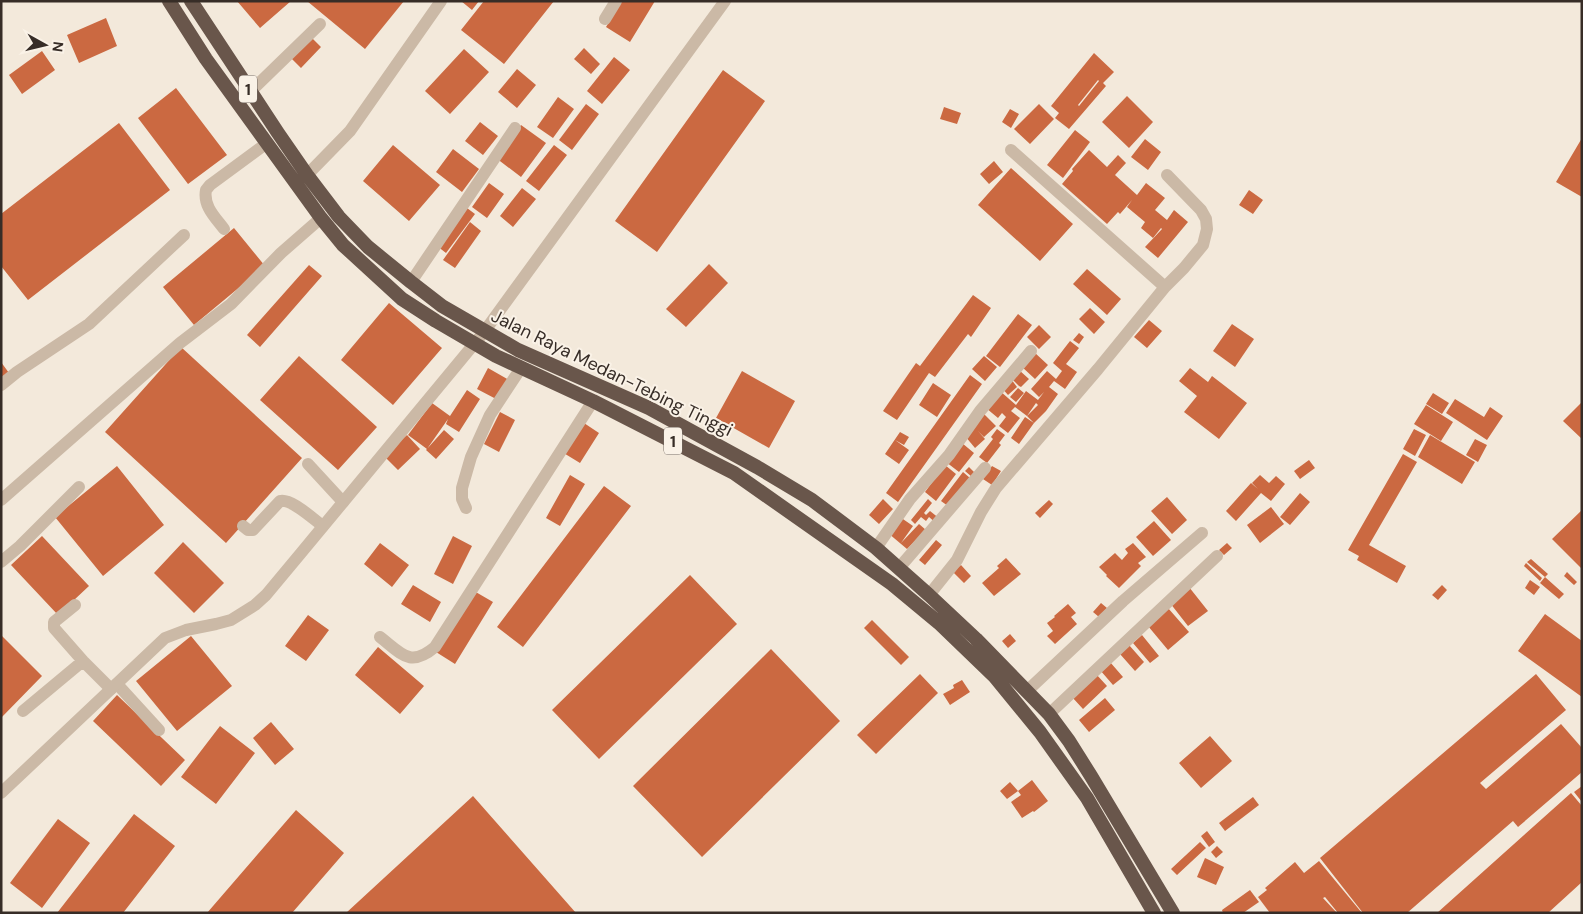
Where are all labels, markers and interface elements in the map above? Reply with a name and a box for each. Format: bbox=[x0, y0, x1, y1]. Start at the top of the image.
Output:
north arrow bbox=[20, 20, 70, 70]
text: N bbox=[48, 40, 67, 53]
road number: 1 bbox=[239, 76, 257, 102]
street label: Jalan Raya Medan-Tebing Tinggi bbox=[487, 304, 737, 442]
road number: 1 bbox=[664, 428, 682, 454]

